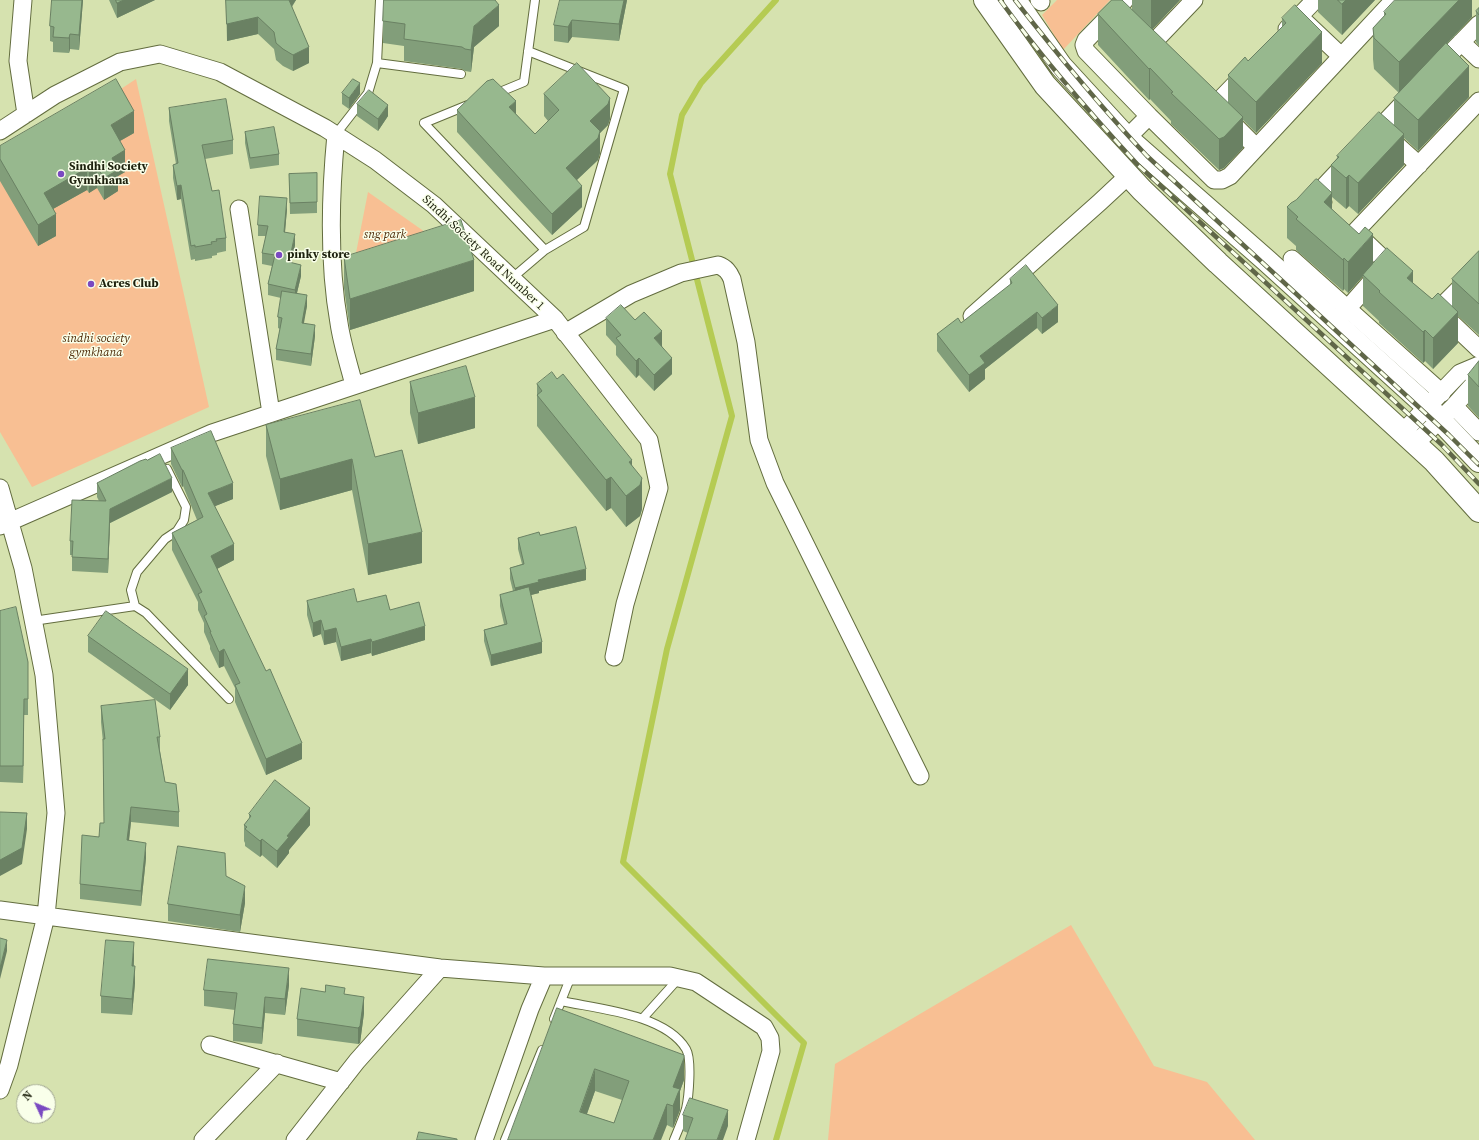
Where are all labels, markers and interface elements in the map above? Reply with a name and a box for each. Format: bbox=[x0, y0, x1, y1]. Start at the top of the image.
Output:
place label: Sindhi Society Gymkhana bbox=[69, 160, 148, 188]
marker: Sindhi Society Gymkhana bbox=[56, 169, 66, 179]
street label: Sindhi Society Road Number 1 bbox=[419, 193, 547, 313]
park label: sng park bbox=[364, 228, 406, 242]
place label: pinky store bbox=[287, 248, 350, 262]
marker: pinky store bbox=[274, 250, 284, 260]
place label: Acres Club bbox=[99, 277, 159, 291]
marker: Acres Club bbox=[86, 279, 96, 289]
park label: sindhi society gymkhana bbox=[62, 332, 130, 360]
north arrow bbox=[16, 1084, 56, 1124]
text: N bbox=[20, 1088, 36, 1104]

